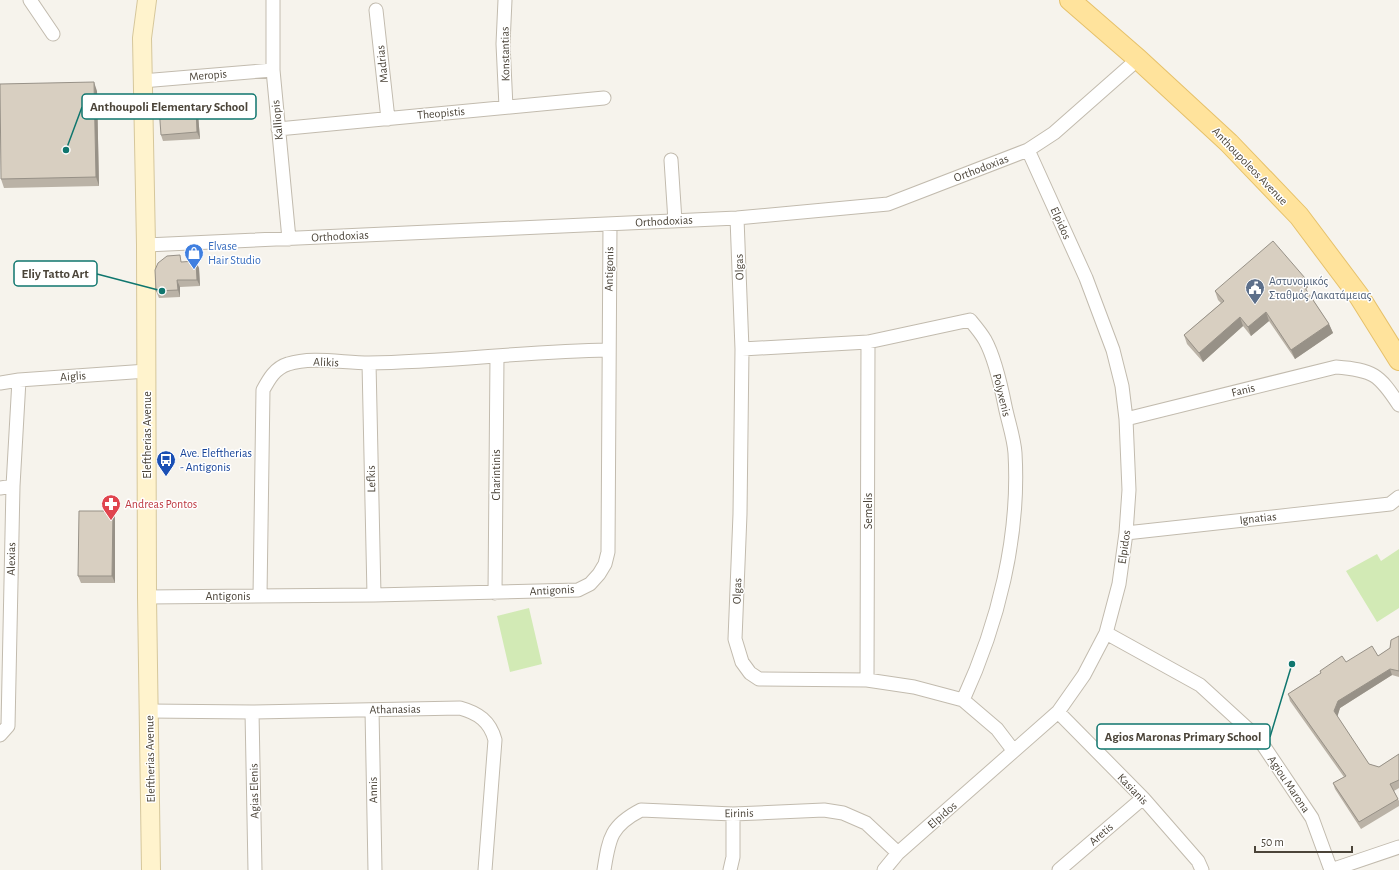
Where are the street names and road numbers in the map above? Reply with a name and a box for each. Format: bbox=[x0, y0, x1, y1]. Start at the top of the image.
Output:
street label: Konstantias bbox=[499, 26, 511, 82]
street label: Madrias bbox=[374, 45, 390, 83]
street label: Meropis bbox=[189, 67, 227, 83]
street label: Kalliopis bbox=[269, 99, 285, 141]
street label: Theopistis bbox=[417, 105, 465, 121]
street label: Anthoupoleos Avenue bbox=[1210, 125, 1290, 207]
street label: Orthodoxias bbox=[952, 152, 1010, 184]
street label: Elpidos bbox=[1049, 205, 1073, 241]
street label: Orthodoxias bbox=[635, 214, 693, 228]
street label: Orthodoxias bbox=[311, 229, 369, 243]
street label: Antigonis bbox=[603, 246, 615, 292]
street label: Olgas bbox=[733, 254, 745, 280]
street label: Alikis bbox=[313, 356, 339, 368]
street label: Aiglis bbox=[60, 369, 86, 383]
street label: Polyxenis bbox=[990, 372, 1013, 418]
street label: Fanis bbox=[1230, 381, 1256, 399]
street label: Eleftherias Avenue bbox=[141, 391, 153, 479]
street label: Charintinis bbox=[490, 449, 502, 501]
street label: Lefkis bbox=[365, 465, 377, 493]
street label: Semelis bbox=[862, 493, 874, 529]
street label: Ignatias bbox=[1239, 510, 1277, 526]
street label: Elpidos bbox=[1116, 529, 1132, 565]
street label: Alexias bbox=[5, 542, 17, 576]
street label: Olgas bbox=[731, 578, 743, 604]
street label: Antigonis bbox=[529, 583, 575, 597]
street label: Antigonis bbox=[206, 590, 250, 602]
street label: Athanasias bbox=[369, 703, 421, 715]
street label: Eleftherias Avenue bbox=[143, 715, 157, 803]
street label: Agiou Marona bbox=[1266, 753, 1313, 815]
street label: Agias Elenis bbox=[248, 763, 260, 819]
street label: Kasianis bbox=[1115, 771, 1151, 807]
street label: Annis bbox=[367, 777, 379, 803]
street label: Elpidos bbox=[925, 799, 959, 831]
street label: Eirinis bbox=[724, 807, 754, 819]
street label: Aretis bbox=[1087, 820, 1115, 848]

